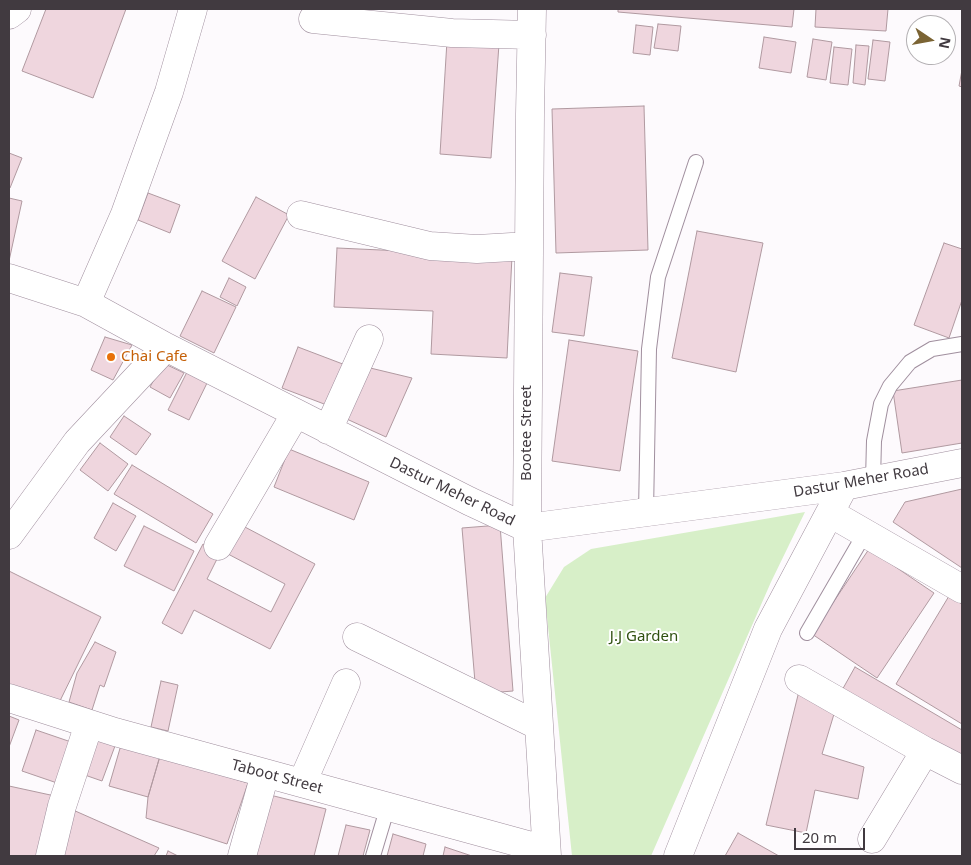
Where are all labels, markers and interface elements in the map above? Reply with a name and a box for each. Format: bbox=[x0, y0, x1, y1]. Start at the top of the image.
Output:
north arrow bbox=[906, 15, 956, 65]
text: N bbox=[935, 35, 956, 51]
place label: Chai Cafe bbox=[121, 348, 187, 366]
marker: Chai Cafe bbox=[105, 351, 117, 363]
street label: Bootee Street bbox=[518, 385, 536, 481]
street label: Dastur Meher Road bbox=[386, 454, 518, 530]
street label: Dastur Meher Road bbox=[792, 460, 930, 502]
park label: J.J Garden bbox=[610, 628, 678, 646]
street label: Taboot Street bbox=[229, 756, 325, 798]
scale bar bbox=[796, 818, 867, 850]
text: 20 m bbox=[802, 827, 837, 847]

